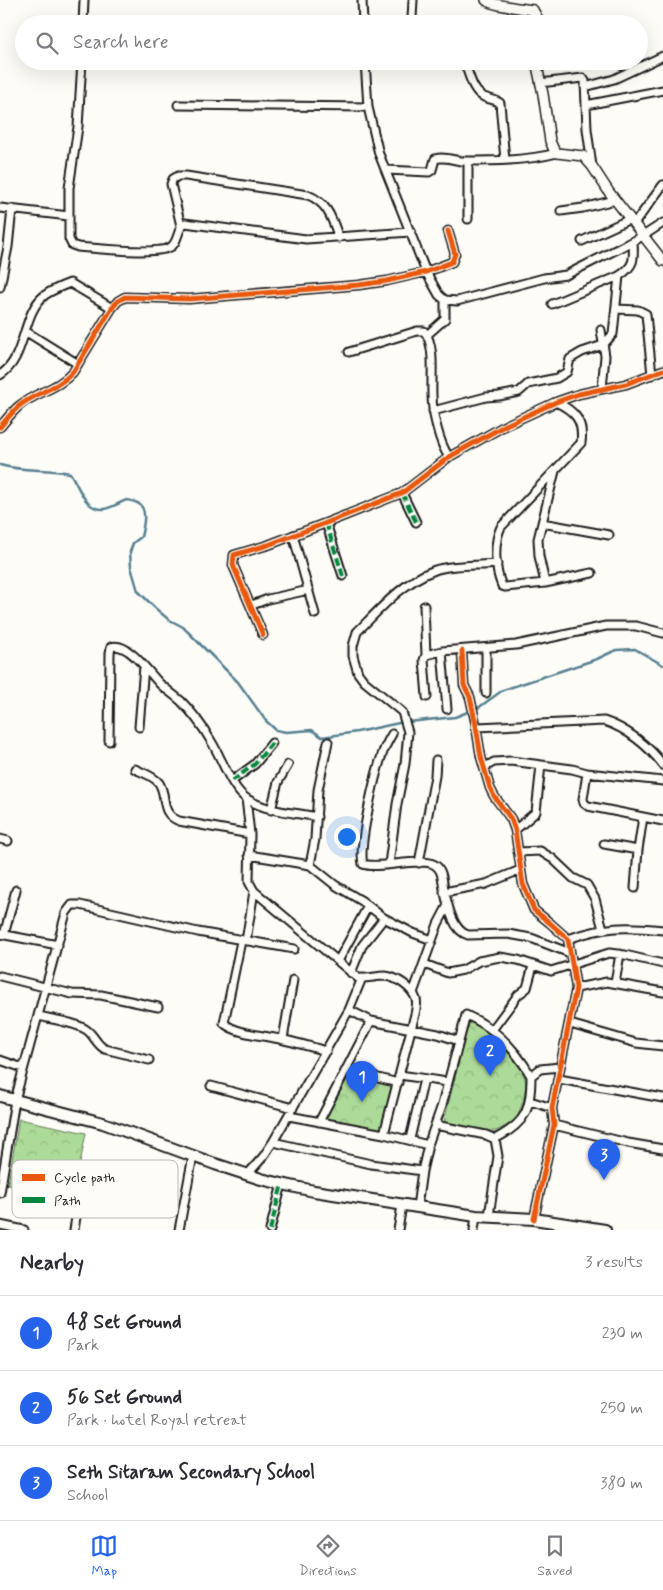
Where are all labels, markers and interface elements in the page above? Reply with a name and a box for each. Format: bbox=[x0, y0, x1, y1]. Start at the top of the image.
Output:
search box bbox=[15, 15, 648, 70]
icon: search bbox=[33, 29, 61, 57]
text: Search here bbox=[73, 30, 169, 55]
your location bbox=[334, 824, 360, 850]
pin: 2 bbox=[474, 1035, 506, 1076]
pin: 1 bbox=[346, 1061, 378, 1102]
pin: 3 bbox=[588, 1139, 620, 1180]
legend bbox=[12, 1160, 178, 1218]
text: Cycle path bbox=[54, 1169, 115, 1187]
text: Path bbox=[54, 1192, 81, 1210]
text: Nearby bbox=[20, 1249, 84, 1277]
text: 3 results bbox=[585, 1252, 643, 1273]
text: 48 Set Ground bbox=[67, 1310, 182, 1335]
text: 1 bbox=[32, 1323, 40, 1344]
text: 230 m bbox=[602, 1323, 643, 1344]
text: Park bbox=[67, 1335, 99, 1356]
text: 56 Set Ground bbox=[67, 1385, 182, 1410]
text: 2 bbox=[32, 1398, 40, 1419]
text: 250 m bbox=[600, 1398, 643, 1419]
text: Park · hotel Royal retreat bbox=[67, 1410, 247, 1431]
text: Seth Sitaram Secondary School bbox=[67, 1460, 315, 1485]
text: 3 bbox=[32, 1473, 40, 1494]
text: 380 m bbox=[600, 1473, 643, 1494]
text: School bbox=[67, 1485, 108, 1506]
tab: Map bbox=[90, 1532, 118, 1580]
tab: Directions bbox=[299, 1532, 357, 1580]
tab: Saved bbox=[537, 1532, 573, 1580]

